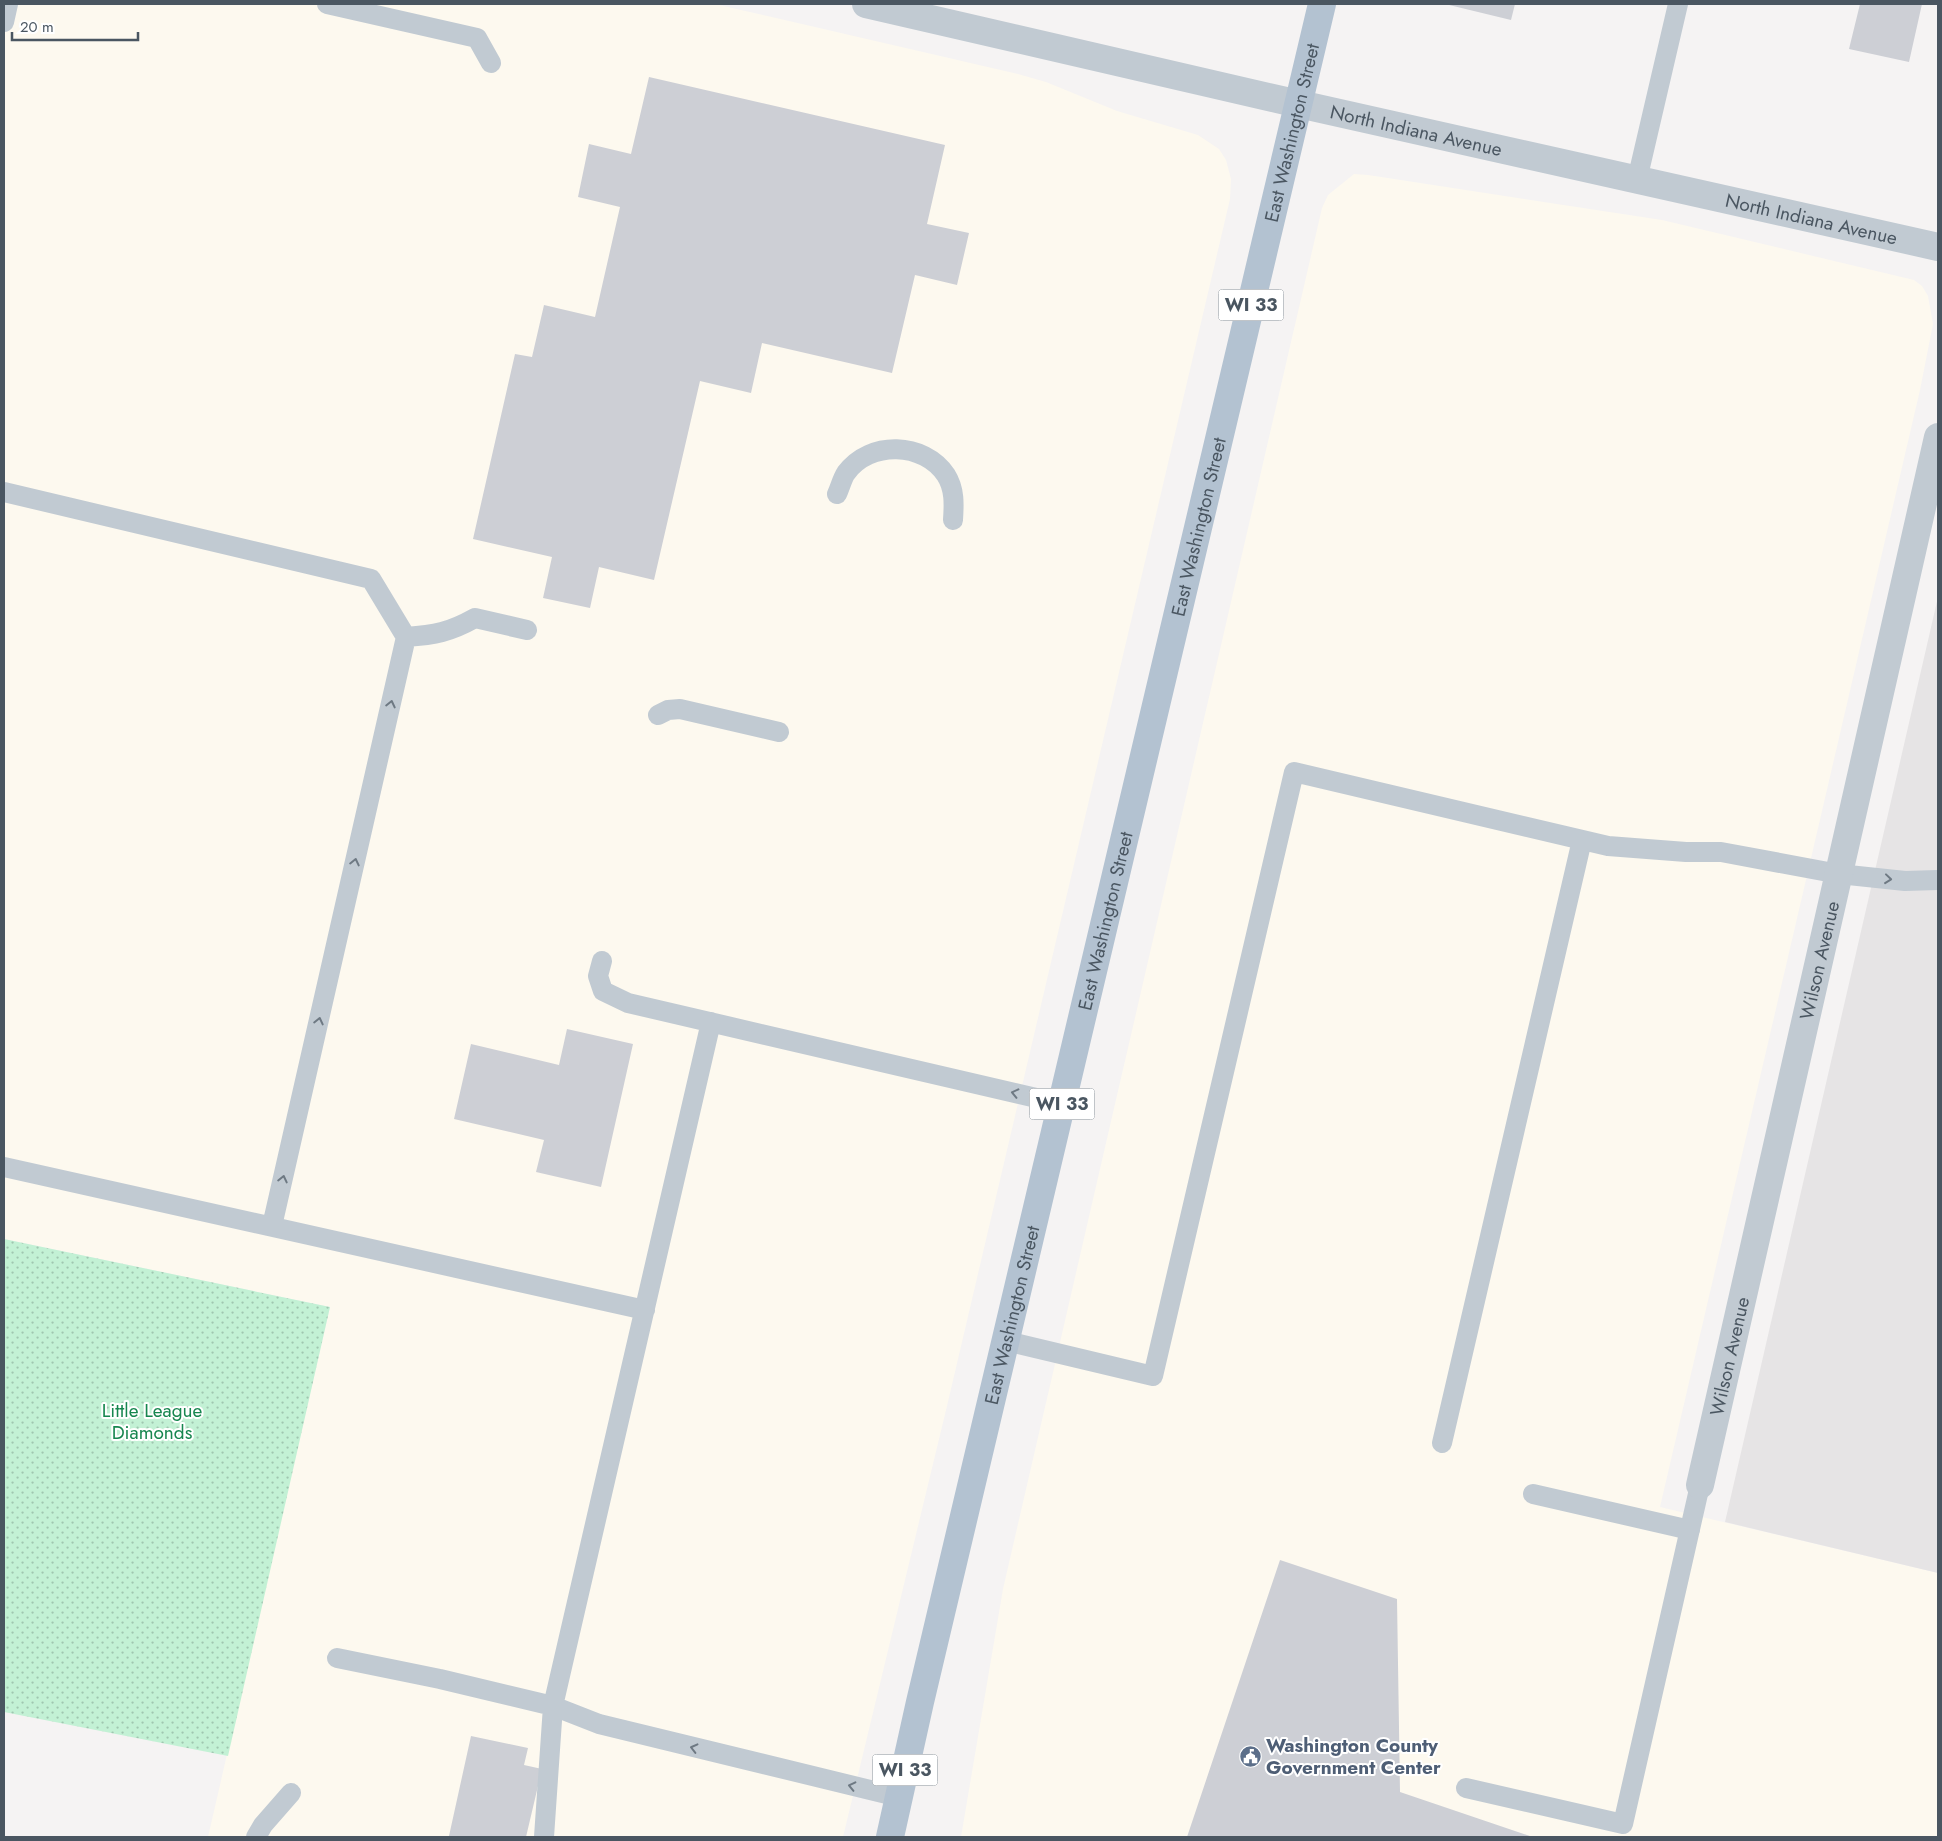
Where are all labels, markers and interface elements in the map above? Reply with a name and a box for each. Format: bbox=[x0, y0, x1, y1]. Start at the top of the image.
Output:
scale bar bbox=[12, 10, 139, 42]
text: 20 m bbox=[20, 16, 54, 38]
street label: East Washington Street bbox=[1258, 40, 1326, 225]
street label: North Indiana Avenue bbox=[1327, 98, 1505, 163]
street label: North Indiana Avenue bbox=[1723, 187, 1900, 252]
road number: WI 33 bbox=[1218, 290, 1284, 320]
street label: East Washington Street bbox=[1164, 434, 1233, 619]
one-way arrow bbox=[385, 699, 396, 708]
street label: East Washington Street bbox=[1071, 828, 1140, 1013]
one-way arrow bbox=[349, 858, 360, 867]
one-way arrow bbox=[1884, 873, 1892, 884]
street label: Wilson Avenue bbox=[1793, 898, 1846, 1023]
one-way arrow bbox=[313, 1016, 324, 1025]
one-way arrow bbox=[1010, 1088, 1019, 1099]
road number: WI 33 bbox=[1030, 1088, 1094, 1120]
one-way arrow bbox=[277, 1174, 288, 1183]
street label: East Washington Street bbox=[978, 1223, 1046, 1407]
street label: Wilson Avenue bbox=[1703, 1294, 1756, 1418]
park label: Little League Diamonds bbox=[102, 1397, 202, 1446]
place label: Washington County Government Center bbox=[1266, 1732, 1441, 1781]
one-way arrow bbox=[689, 1743, 698, 1754]
public building icon: Washington County Government Center bbox=[1238, 1744, 1262, 1768]
road number: WI 33 bbox=[872, 1754, 938, 1786]
one-way arrow bbox=[847, 1781, 856, 1792]

